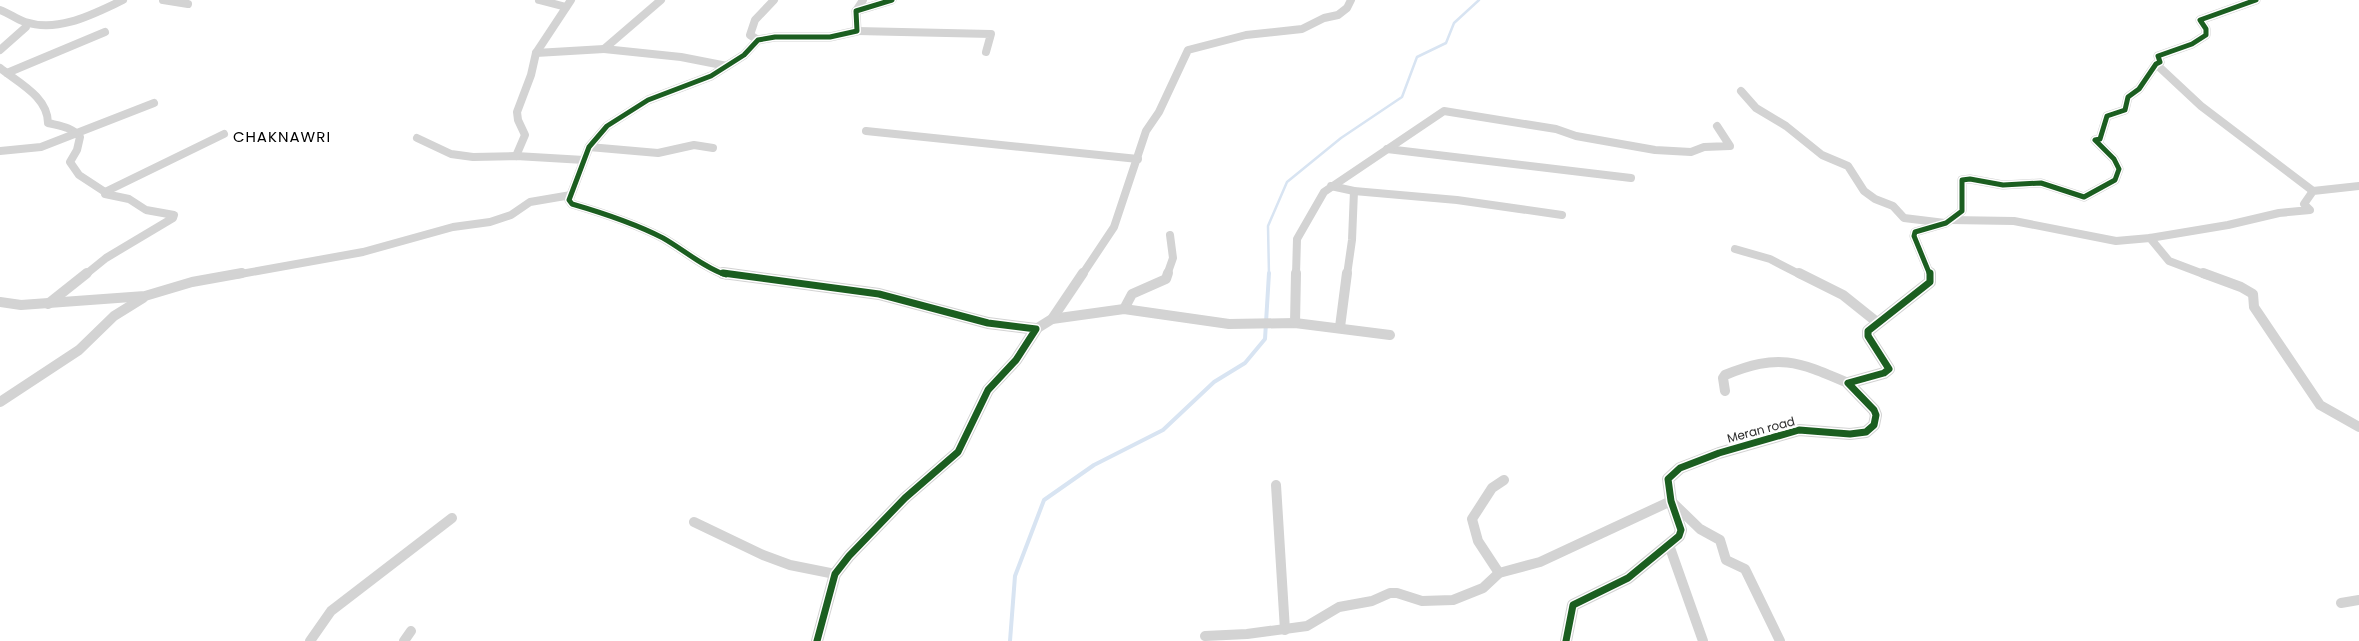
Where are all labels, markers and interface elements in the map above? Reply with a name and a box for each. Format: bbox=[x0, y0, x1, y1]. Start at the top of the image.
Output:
district label: CHAKNAWRI bbox=[233, 126, 331, 147]
street label: Meran road bbox=[1725, 412, 1797, 447]

